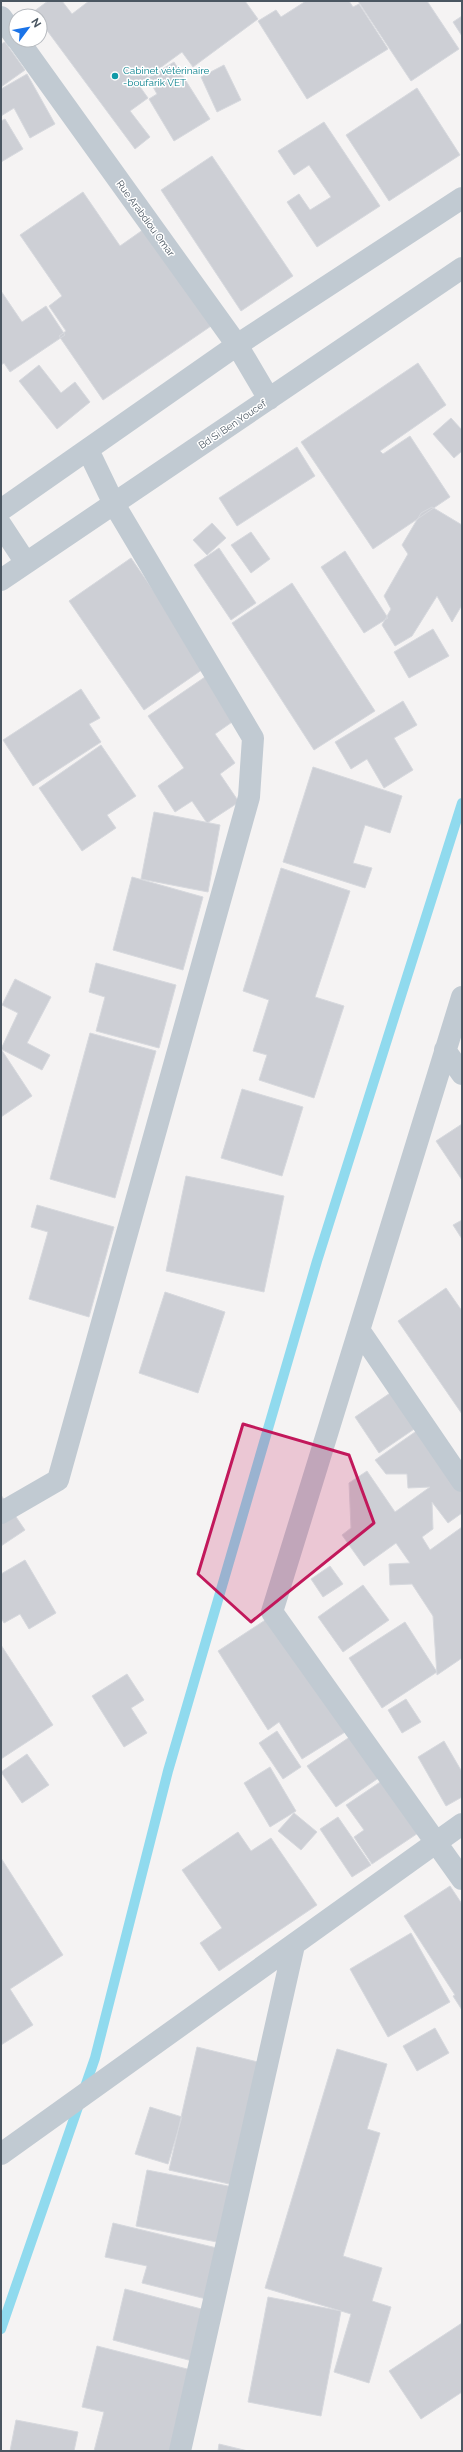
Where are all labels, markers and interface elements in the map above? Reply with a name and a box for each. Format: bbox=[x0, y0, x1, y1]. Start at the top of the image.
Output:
north arrow bbox=[8, 8, 48, 48]
text: N bbox=[28, 16, 44, 30]
place label: Cabinet vétérinaire -boufarik VET bbox=[123, 65, 210, 88]
marker: Cabinet vétérinaire -boufarik VET bbox=[110, 71, 120, 81]
street label: Rue Arabdiou Omar bbox=[114, 178, 177, 259]
street label: Bd Si Ben Youcef bbox=[197, 397, 269, 451]

